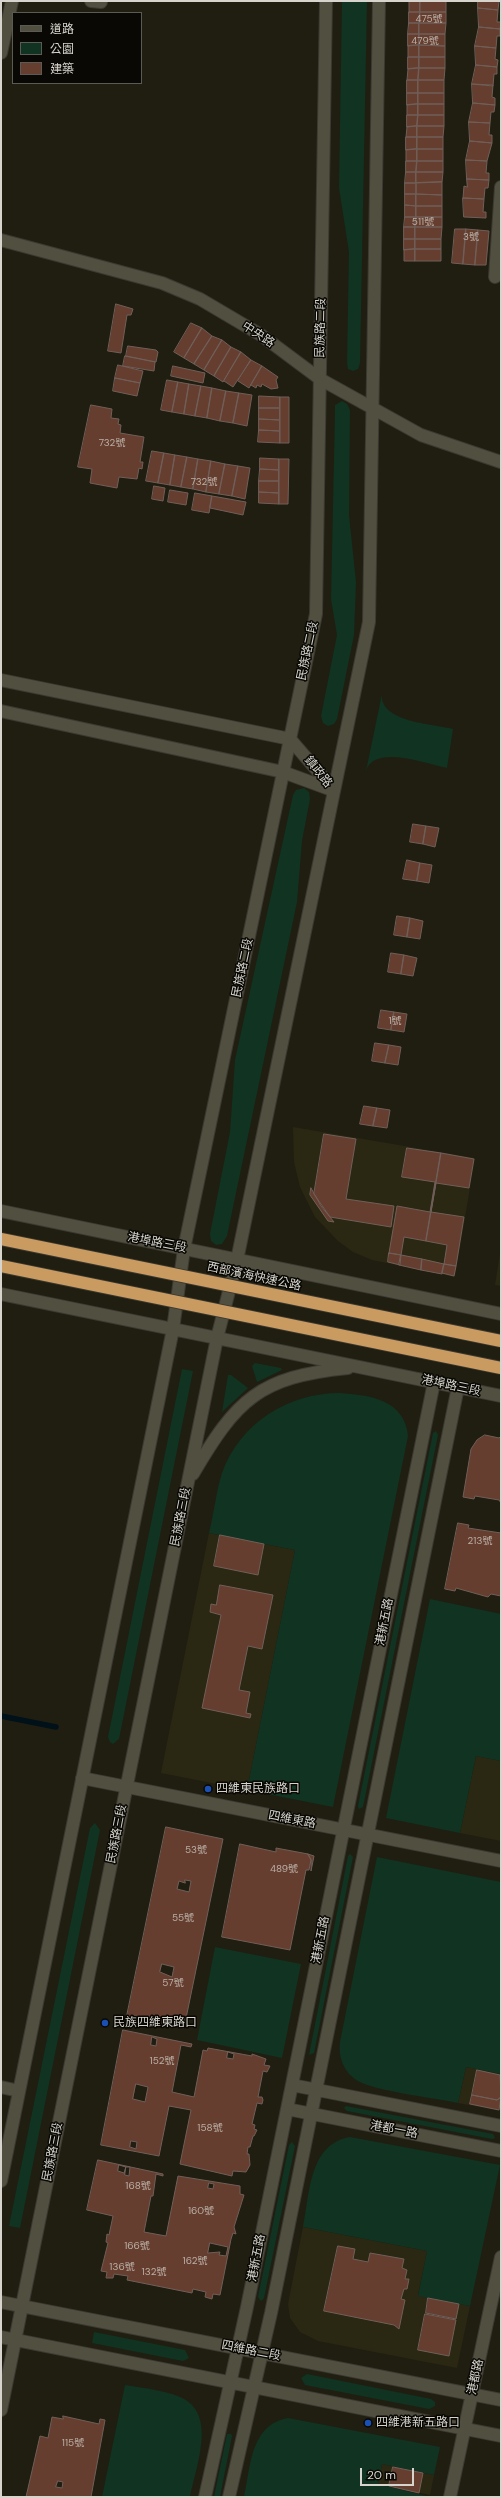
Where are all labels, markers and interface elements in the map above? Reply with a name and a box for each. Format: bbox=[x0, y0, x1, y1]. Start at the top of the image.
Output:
legend bbox=[12, 12, 142, 84]
house number: 475號 bbox=[415, 13, 443, 25]
text: 道路 bbox=[50, 21, 74, 37]
house number: 479號 bbox=[411, 35, 439, 47]
text: 公園 bbox=[50, 41, 74, 57]
text: 建築 bbox=[50, 61, 74, 77]
house number: 511號 bbox=[412, 216, 434, 228]
house number: 3號 bbox=[463, 231, 479, 243]
street label: 民族路二段 bbox=[313, 298, 329, 358]
street label: 中央路 bbox=[239, 319, 277, 351]
house number: 732號 bbox=[99, 437, 125, 449]
house number: 732號 bbox=[191, 476, 217, 488]
street label: 民族路二段 bbox=[295, 620, 321, 682]
street label: 鎮政路 bbox=[301, 753, 335, 791]
street label: 民族路二段 bbox=[230, 937, 256, 999]
house number: 1號 bbox=[388, 1015, 402, 1027]
street label: 港埠路三段 bbox=[126, 1230, 188, 1256]
street label: 西部濱海快速公路 bbox=[206, 1260, 302, 1294]
street label: 港埠路三段 bbox=[420, 1373, 482, 1399]
street label: 民族路三段 bbox=[168, 1486, 194, 1548]
house number: 213號 bbox=[468, 1535, 492, 1547]
street label: 港新五路 bbox=[373, 1597, 397, 1647]
place label: 四維東民族路口 bbox=[216, 1782, 300, 1796]
marker: 四維東民族路口 bbox=[203, 1784, 213, 1794]
street label: 民族路三段 bbox=[104, 1803, 130, 1865]
street label: 四維東路 bbox=[267, 1808, 317, 1832]
house number: 53號 bbox=[185, 1844, 207, 1856]
house number: 489號 bbox=[270, 1863, 298, 1875]
house number: 55號 bbox=[172, 1912, 194, 1924]
street label: 港新五路 bbox=[309, 1915, 333, 1965]
house number: 57號 bbox=[162, 1977, 184, 1989]
place label: 民族四維東路口 bbox=[113, 2016, 197, 2030]
marker: 民族四維東路口 bbox=[100, 2018, 110, 2028]
house number: 152號 bbox=[150, 2055, 174, 2067]
street label: 港都一路 bbox=[369, 2118, 419, 2142]
street label: 民族路三段 bbox=[40, 2121, 66, 2183]
house number: 158號 bbox=[197, 2122, 223, 2134]
house number: 168號 bbox=[125, 2180, 151, 2192]
house number: 160號 bbox=[188, 2205, 214, 2217]
street label: 港新五路 bbox=[245, 2233, 269, 2283]
house number: 166號 bbox=[124, 2240, 150, 2252]
house number: 162號 bbox=[183, 2255, 207, 2267]
house number: 136號 bbox=[109, 2261, 135, 2273]
house number: 132號 bbox=[142, 2266, 166, 2278]
street label: 四維路二段 bbox=[220, 2338, 282, 2364]
street label: 港都路 bbox=[465, 2358, 487, 2396]
place label: 四維港新五路口 bbox=[376, 2416, 460, 2430]
marker: 四維港新五路口 bbox=[363, 2418, 373, 2428]
house number: 115號 bbox=[62, 2437, 84, 2449]
scale bar bbox=[362, 2460, 416, 2486]
text: 20 m bbox=[367, 2467, 396, 2483]

